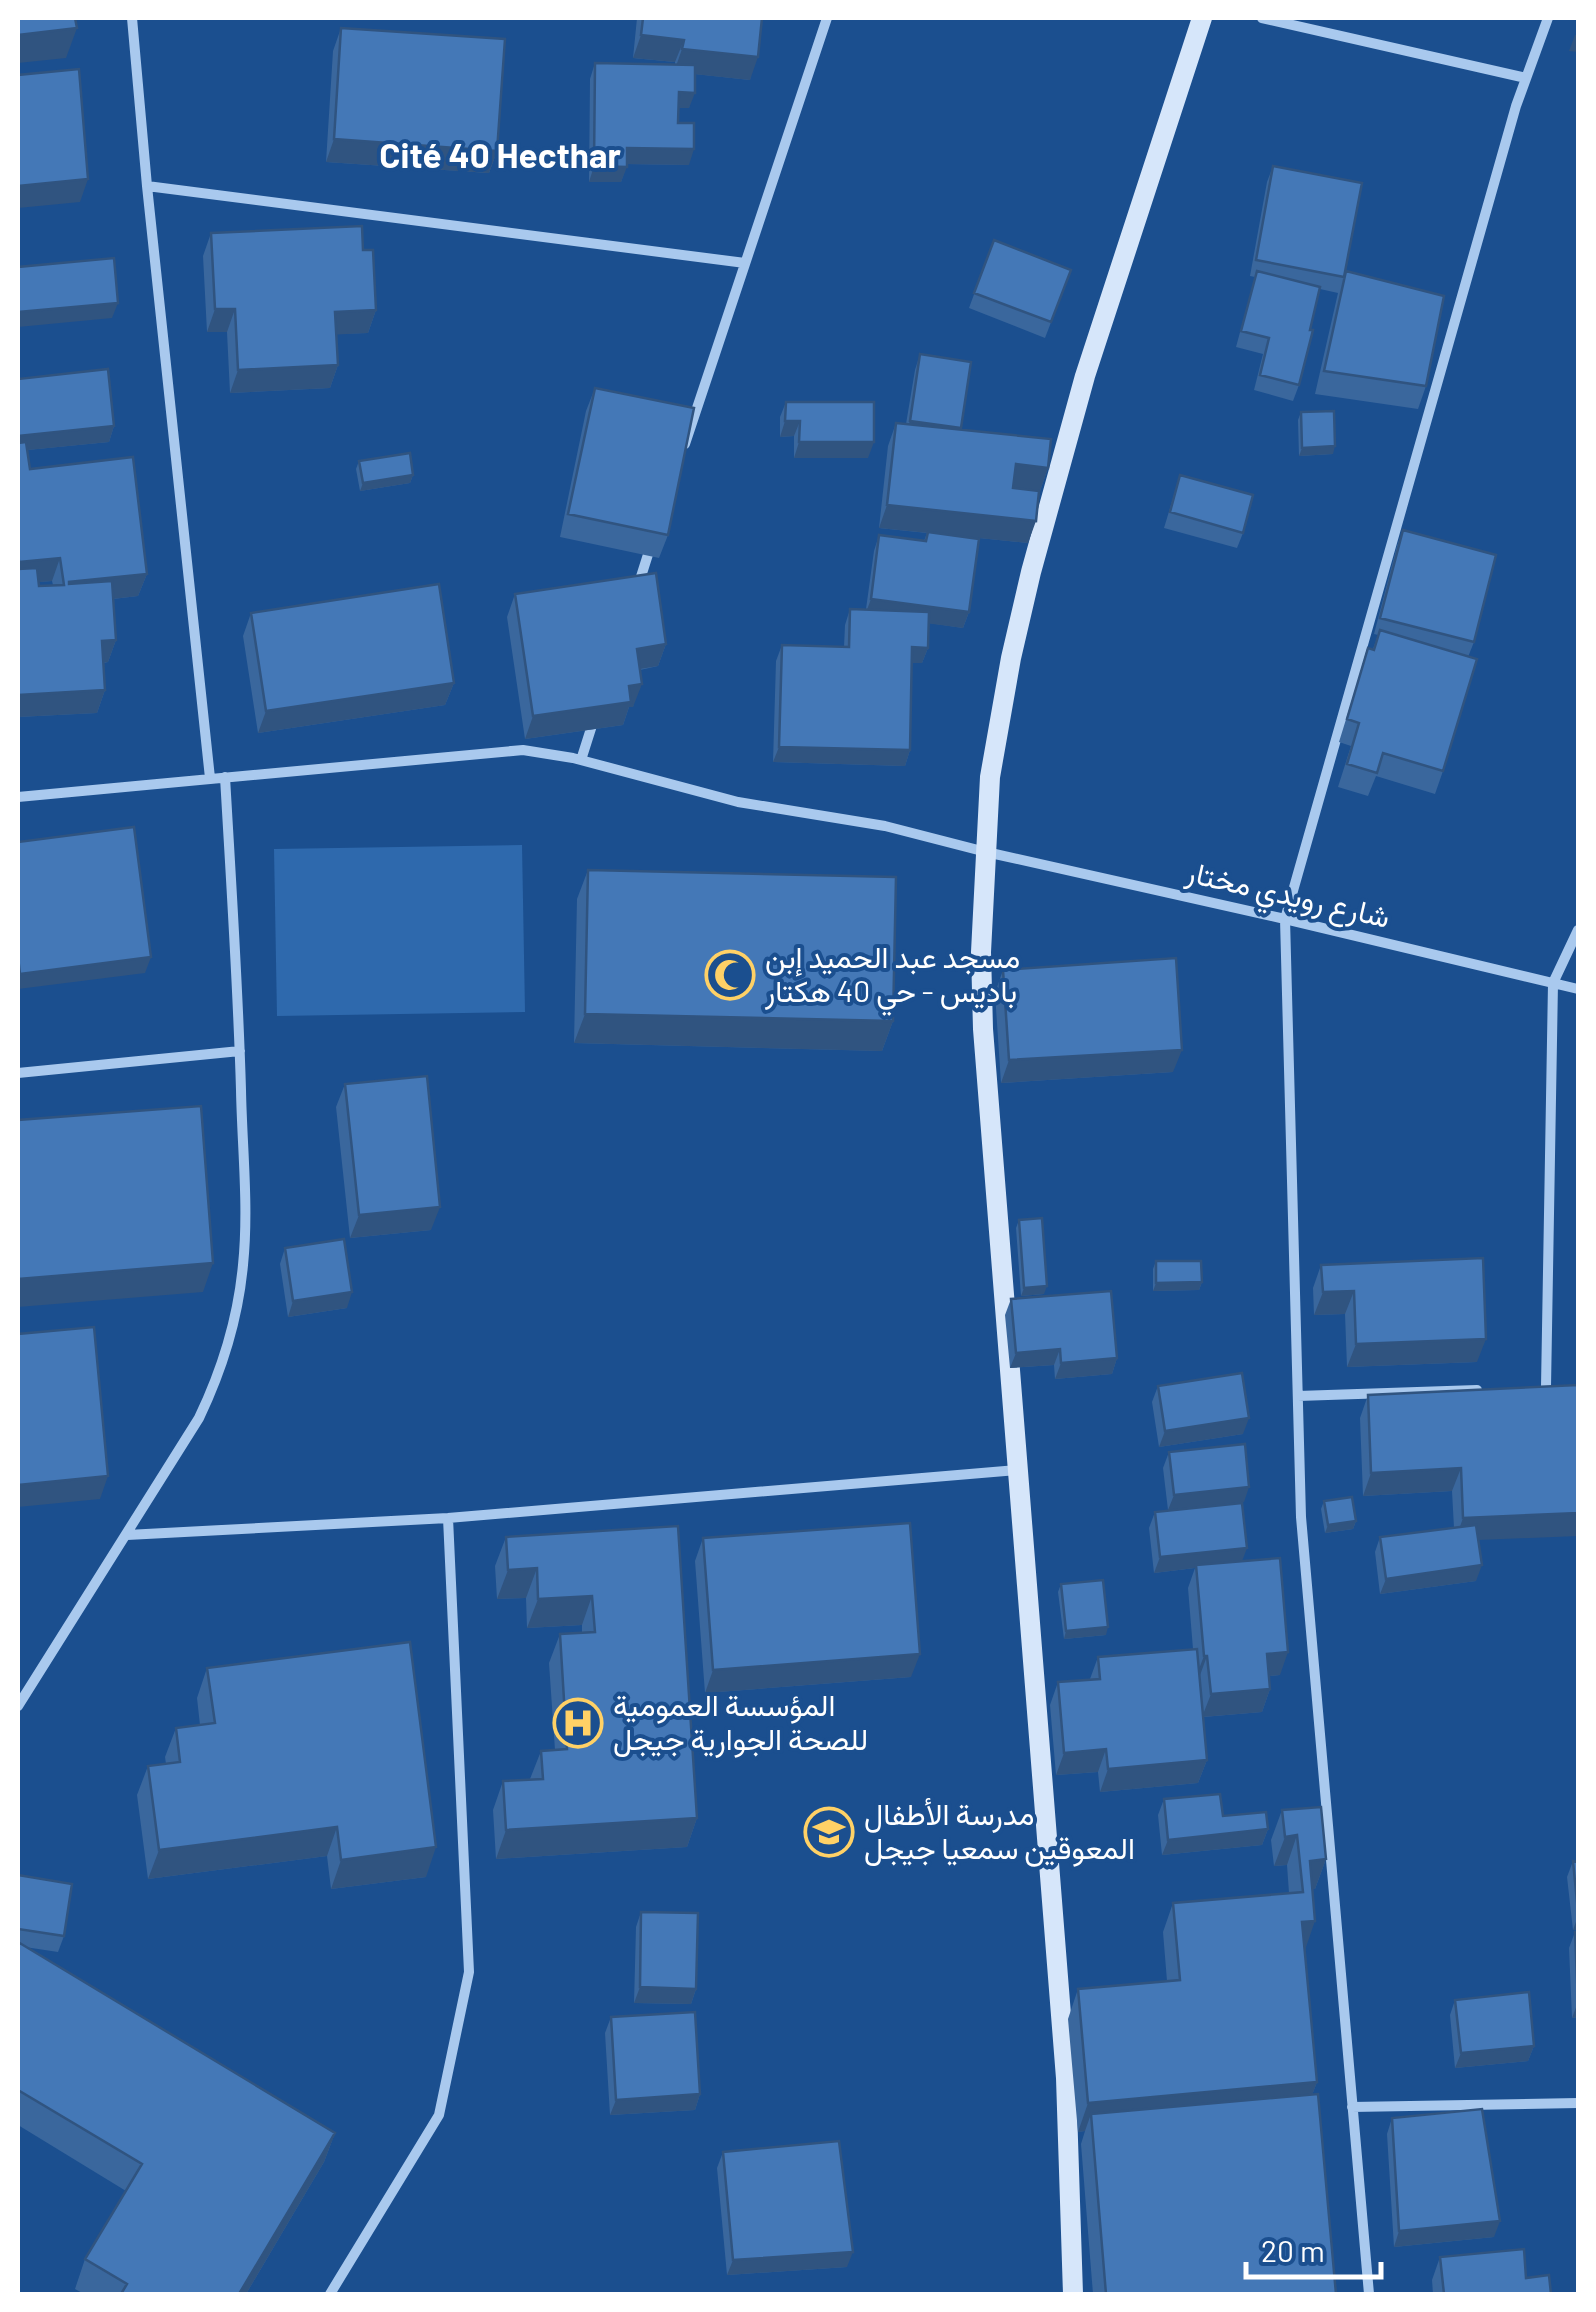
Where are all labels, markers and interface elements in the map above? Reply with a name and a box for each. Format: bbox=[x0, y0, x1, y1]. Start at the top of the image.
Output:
district label: Cité 40 Hecthar bbox=[379, 133, 621, 175]
street label: شارع رويدي مختار bbox=[1180, 852, 1394, 942]
place label: مسجد عبد الحميد إبن باديس - حي 40 هكتار bbox=[764, 938, 1020, 1016]
mosque icon: مسجد عبد الحميد إبن باديس - حي 40 هكتار bbox=[704, 949, 756, 1001]
place label: المؤسسة العمومية للصحة الجوارية جيجل bbox=[613, 1686, 868, 1758]
hospital icon: المؤسسة العمومية للصحة الجوارية جيجل bbox=[552, 1697, 604, 1749]
place label: مدرسة الأطفال المعوقين سمعيا جيجل bbox=[864, 1795, 1135, 1867]
school or university icon: مدرسة الأطفال المعوقين سمعيا جيجل bbox=[803, 1806, 855, 1858]
scale bar bbox=[1246, 2217, 1381, 2279]
text: 20 m bbox=[1261, 2232, 1325, 2268]

